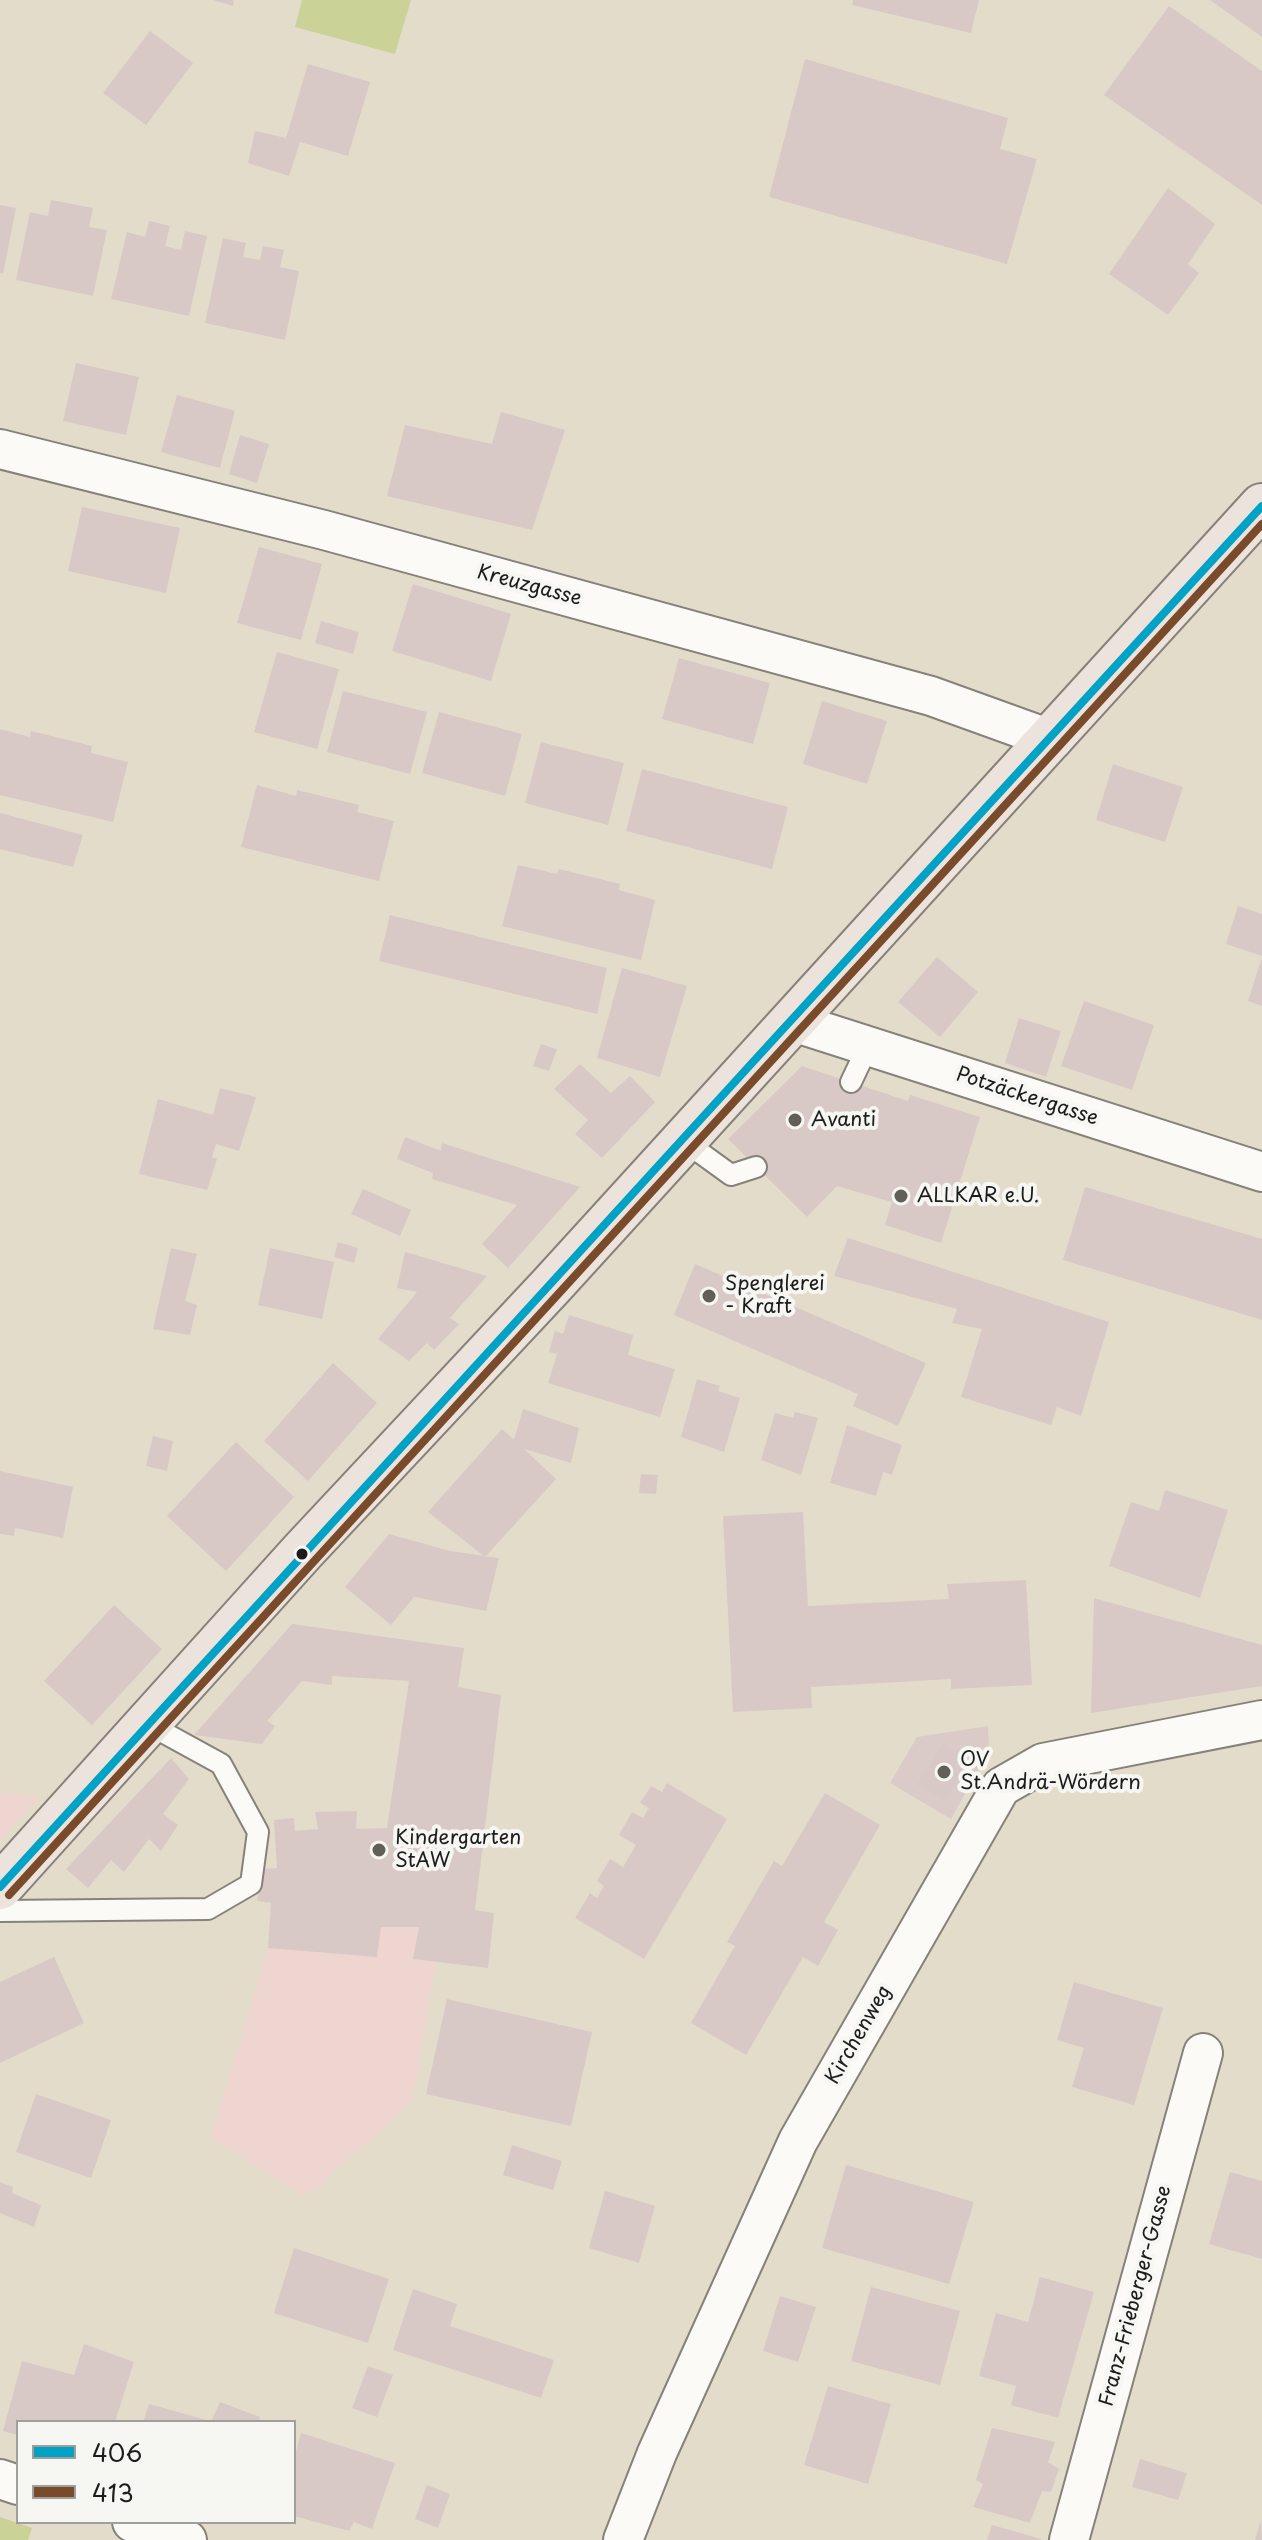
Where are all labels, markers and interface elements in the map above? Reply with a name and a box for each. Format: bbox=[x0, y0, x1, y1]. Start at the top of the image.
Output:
street label: Kreuzgasse bbox=[474, 561, 584, 611]
street label: Potzäckergasse bbox=[953, 1063, 1101, 1131]
place label: Avanti bbox=[811, 1108, 876, 1132]
marker: Avanti bbox=[786, 1111, 804, 1129]
place label: ALLKAR e.U. bbox=[917, 1184, 1039, 1208]
marker: ALLKAR e.U. bbox=[892, 1187, 910, 1205]
place label: Spenglerei - Kraft bbox=[725, 1272, 825, 1319]
marker: Spenglerei - Kraft bbox=[700, 1287, 718, 1305]
unlabelled marker bbox=[294, 1546, 310, 1562]
place label: OV St.Andrä-Wördern bbox=[960, 1748, 1141, 1795]
marker: OV St.Andrä-Wördern bbox=[935, 1763, 953, 1781]
place label: Kindergarten StAW bbox=[395, 1826, 521, 1873]
marker: Kindergarten StAW bbox=[370, 1841, 388, 1859]
street label: Kirchenweg bbox=[821, 1981, 897, 2089]
street label: Franz-Frieberger-Gasse bbox=[1095, 2183, 1177, 2409]
legend bbox=[16, 2420, 296, 2524]
text: 406 bbox=[92, 2434, 142, 2470]
text: 413 bbox=[92, 2474, 134, 2510]

